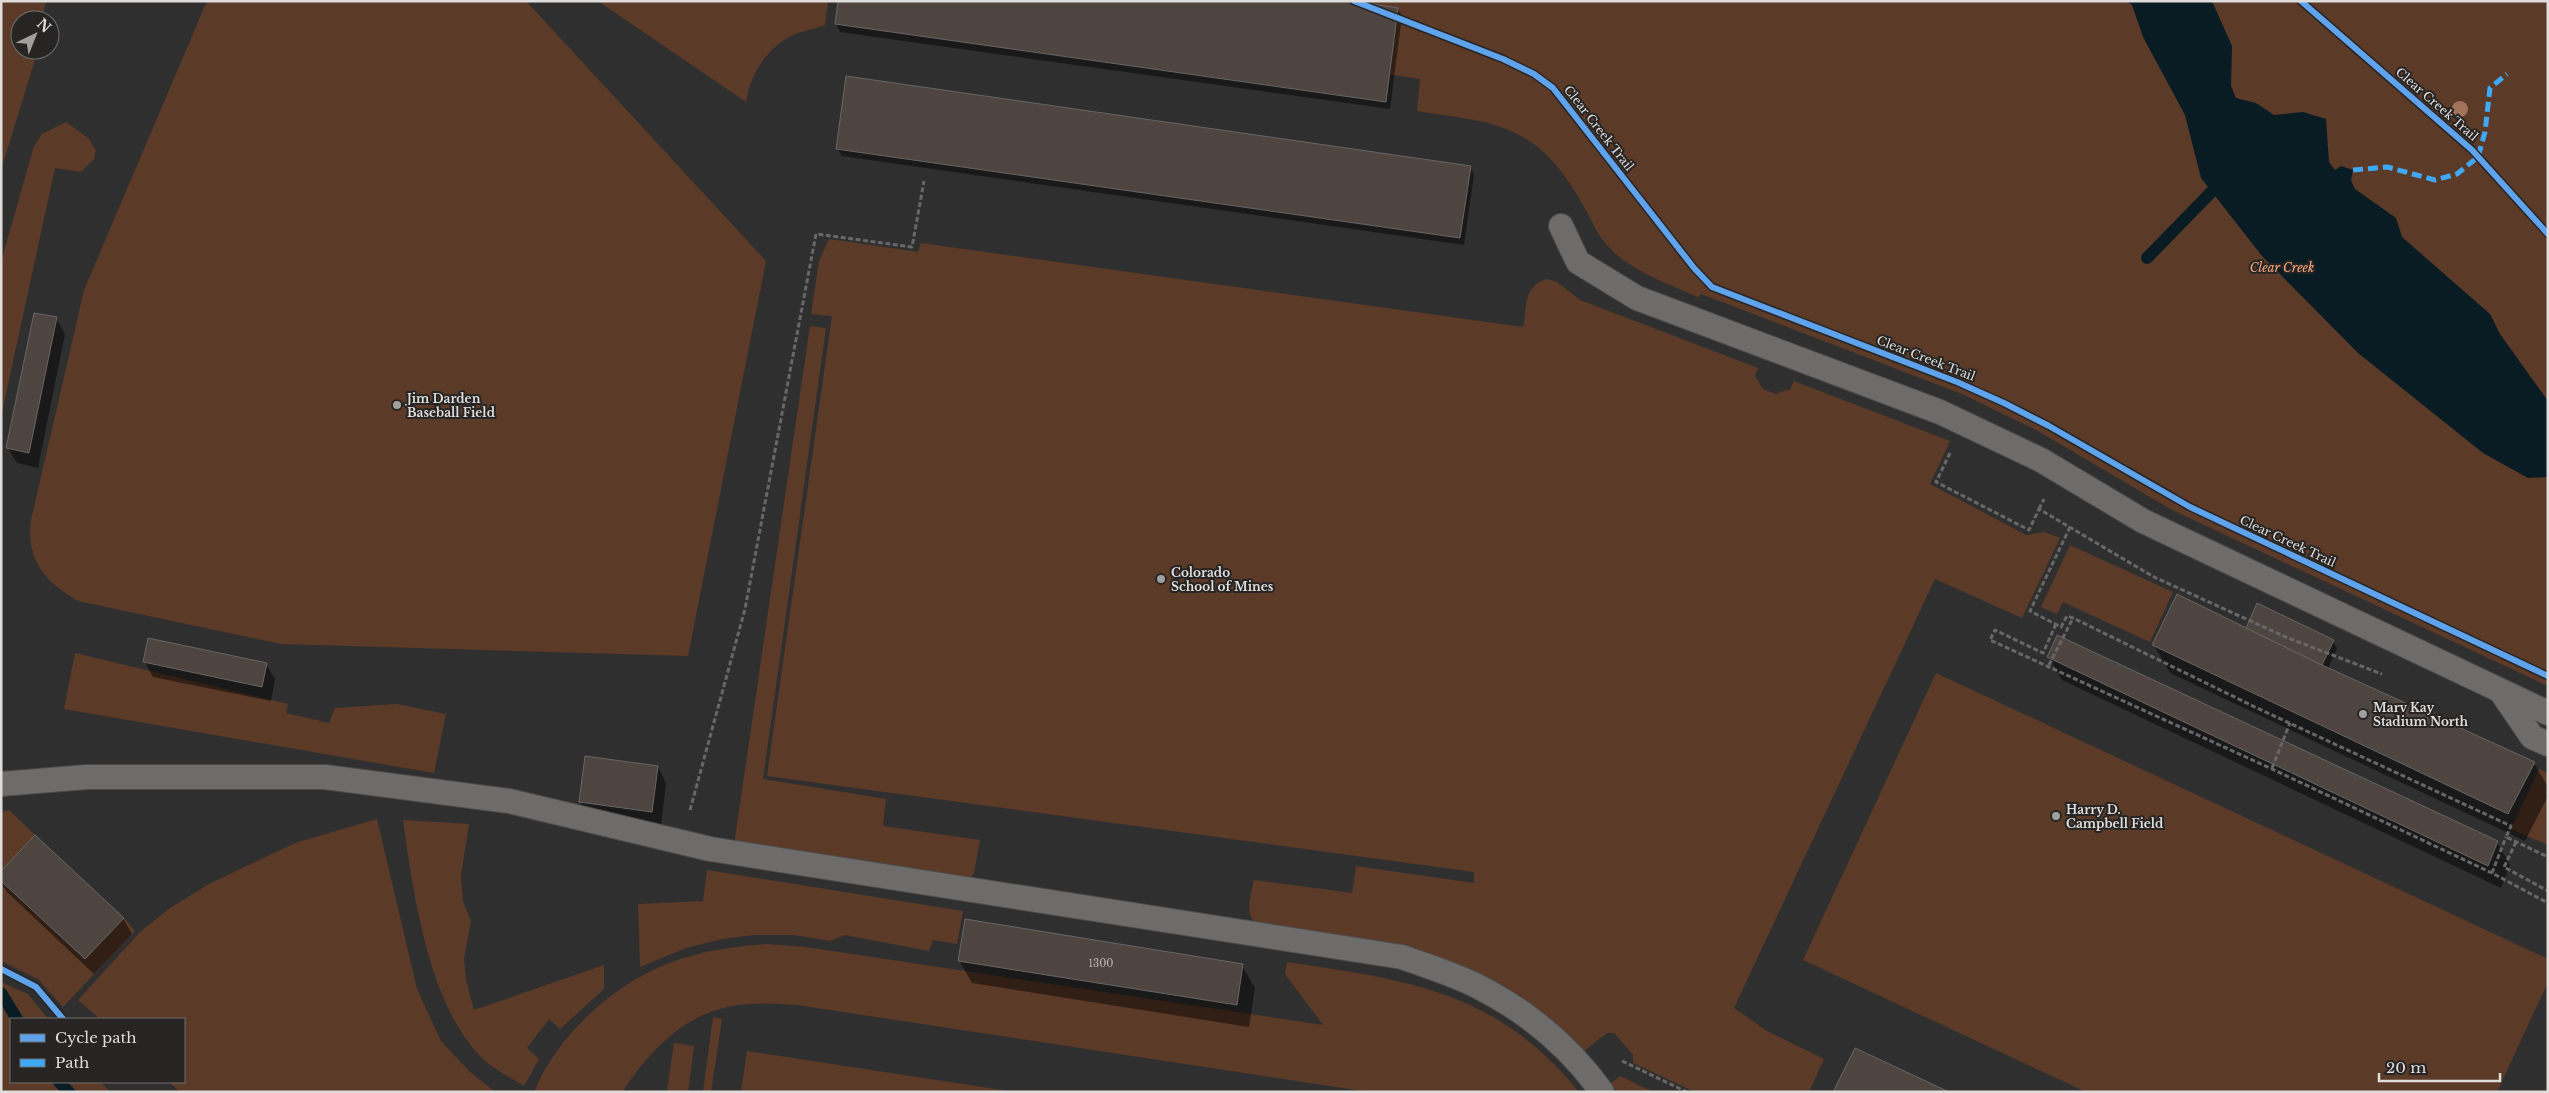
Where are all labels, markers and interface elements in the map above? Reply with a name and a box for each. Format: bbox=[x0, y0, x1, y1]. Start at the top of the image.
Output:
north arrow bbox=[10, 10, 60, 60]
text: N bbox=[33, 14, 55, 37]
street label: Clear Creek Trail bbox=[2393, 64, 2481, 144]
street label: Clear Creek Trail bbox=[1561, 82, 1637, 174]
park label: Clear Creek bbox=[2250, 260, 2314, 275]
street label: Clear Creek Trail bbox=[1875, 332, 1977, 384]
place label: Jim Darden Baseball Field bbox=[404, 391, 496, 420]
marker: Jim Darden Baseball Field bbox=[391, 399, 403, 411]
street label: Clear Creek Trail bbox=[2238, 512, 2339, 570]
place label: Colorado School of Mines bbox=[1171, 565, 1274, 594]
marker: Colorado School of Mines bbox=[1155, 573, 1167, 585]
place label: Marv Kay Stadium North bbox=[2373, 700, 2468, 729]
marker: Marv Kay Stadium North bbox=[2357, 708, 2369, 720]
place label: Harry D. Campbell Field bbox=[2066, 802, 2164, 831]
marker: Harry D. Campbell Field bbox=[2050, 810, 2062, 822]
house number: 1300 bbox=[1089, 957, 1113, 970]
legend bbox=[10, 1018, 185, 1083]
text: Cycle path bbox=[55, 1028, 137, 1047]
scale bar bbox=[2379, 1050, 2500, 1082]
text: Path bbox=[55, 1053, 89, 1072]
text: 20 m bbox=[2386, 1058, 2426, 1077]

